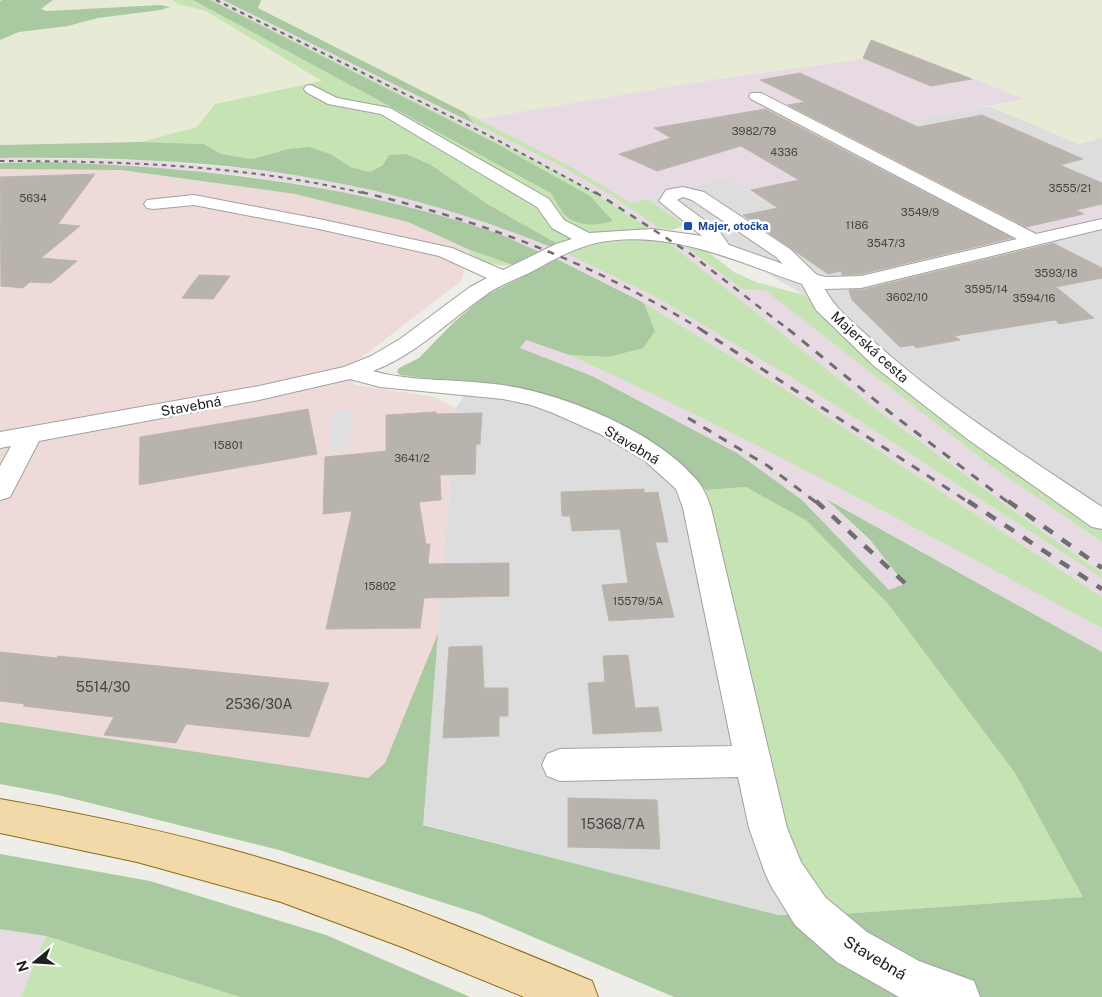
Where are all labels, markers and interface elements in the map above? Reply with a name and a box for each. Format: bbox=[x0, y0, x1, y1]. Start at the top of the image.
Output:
house number: 3982/79 bbox=[732, 125, 776, 137]
house number: 4336 bbox=[770, 146, 798, 158]
house number: 3555/21 bbox=[1049, 182, 1091, 194]
house number: 5634 bbox=[19, 192, 47, 204]
house number: 3549/9 bbox=[901, 206, 939, 218]
house number: 1186 bbox=[846, 219, 869, 231]
marker: Majer, otočka bbox=[682, 220, 694, 232]
place label: Majer, otočka bbox=[698, 220, 769, 232]
house number: 3547/3 bbox=[867, 237, 905, 249]
house number: 3593/18 bbox=[1034, 267, 1078, 279]
house number: 3595/14 bbox=[964, 283, 1008, 295]
house number: 3602/10 bbox=[886, 291, 928, 303]
house number: 3594/16 bbox=[1013, 292, 1056, 304]
street label: Majerská cesta bbox=[828, 308, 912, 386]
street label: Stavebná bbox=[160, 393, 222, 419]
street label: Stavebná bbox=[602, 422, 662, 468]
house number: 15801 bbox=[213, 439, 243, 451]
house number: 3641/2 bbox=[394, 452, 430, 464]
house number: 15802 bbox=[364, 580, 396, 592]
house number: 15579/5A bbox=[613, 595, 663, 607]
house number: 5514/30 bbox=[76, 679, 130, 695]
house number: 2536/30A bbox=[226, 696, 293, 712]
house number: 15368/7A bbox=[581, 816, 645, 832]
street label: Stavebná bbox=[840, 932, 910, 984]
north arrow bbox=[10, 937, 60, 987]
text: N bbox=[13, 958, 32, 974]

